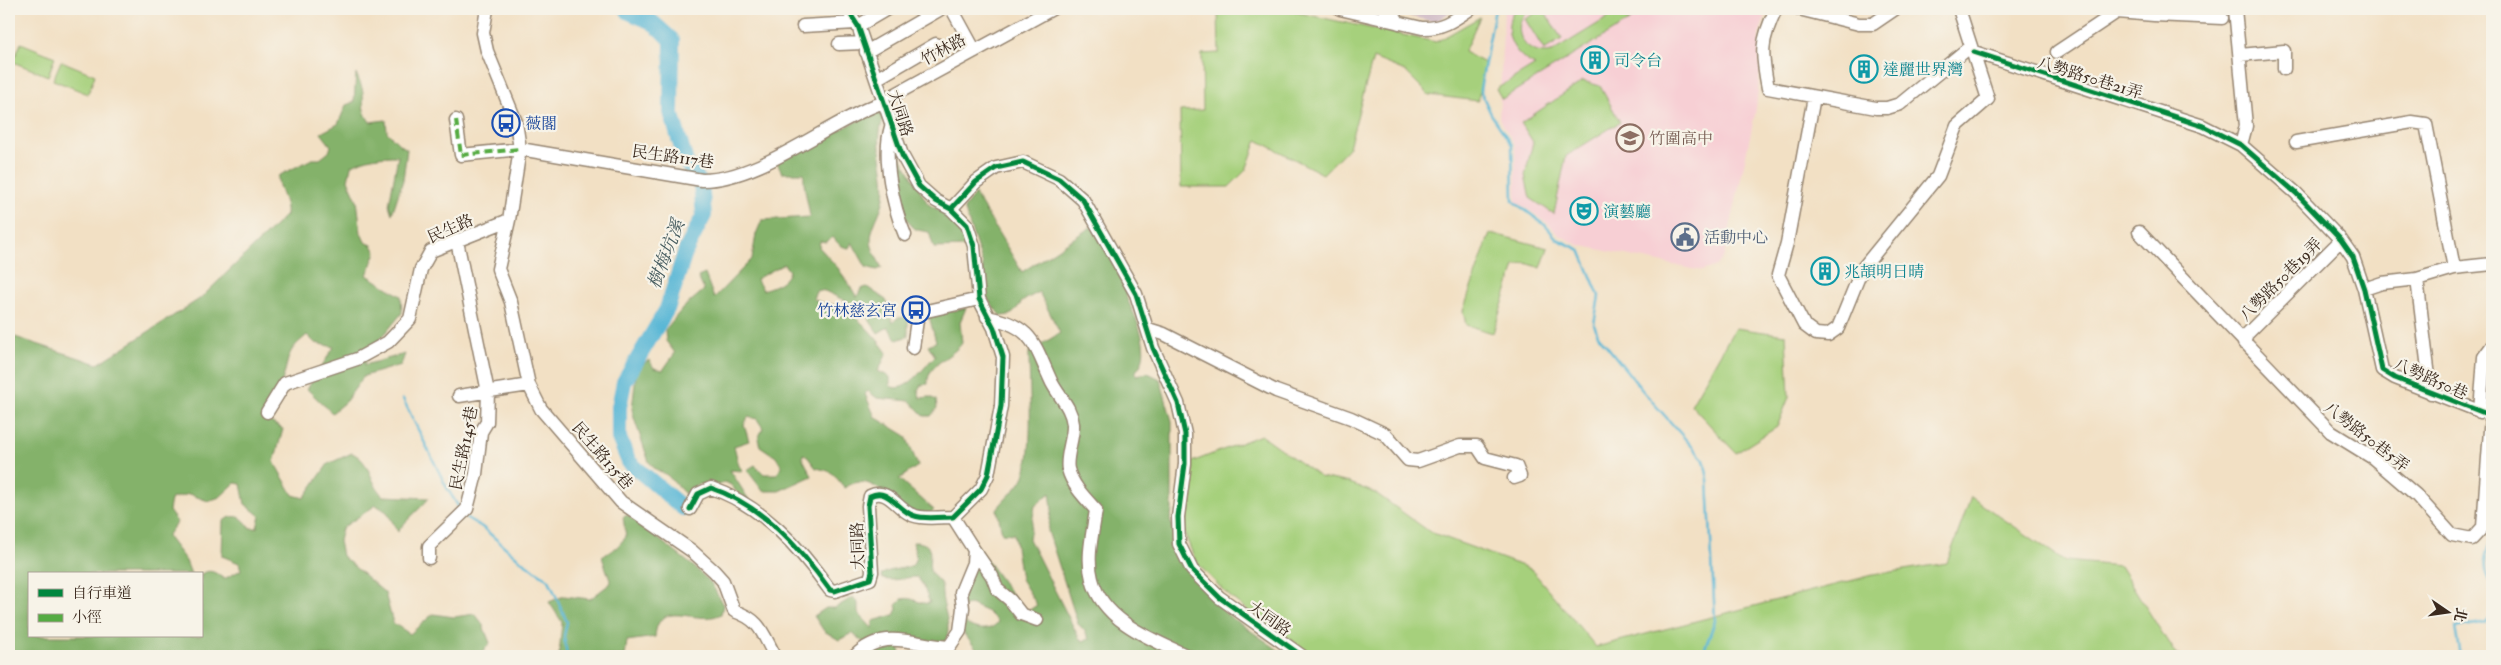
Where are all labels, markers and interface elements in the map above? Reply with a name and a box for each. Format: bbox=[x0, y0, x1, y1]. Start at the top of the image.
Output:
street label: 竹林路 bbox=[918, 30, 969, 70]
building icon: 司令台 bbox=[1580, 45, 1610, 75]
place label: 司令台 bbox=[1614, 51, 1662, 71]
street label: 八勢路50巷21弄 bbox=[2035, 52, 2145, 103]
building icon: 達麗世界灣 bbox=[1849, 54, 1879, 84]
place label: 達麗世界灣 bbox=[1883, 60, 1963, 80]
street label: 大同路 bbox=[883, 87, 917, 139]
bus stop icon: 薇閣 bbox=[491, 108, 521, 138]
place label: 薇閣 bbox=[525, 114, 557, 134]
school or university icon: 竹圍高中 bbox=[1615, 123, 1645, 153]
place label: 竹圍高中 bbox=[1649, 129, 1713, 149]
street label: 民生路117巷 bbox=[630, 141, 715, 173]
theatre icon: 演藝廳 bbox=[1569, 196, 1599, 226]
place label: 演藝廳 bbox=[1603, 202, 1651, 222]
street label: 民生路 bbox=[424, 210, 476, 248]
water label: 樹梅坑溪 bbox=[643, 215, 691, 292]
public building icon: 活動中心 bbox=[1670, 222, 1700, 252]
place label: 活動中心 bbox=[1704, 228, 1768, 248]
street label: 八勢路50巷19弄 bbox=[2235, 234, 2326, 325]
building icon: 兆頡明日晴 bbox=[1810, 256, 1840, 286]
place label: 兆頡明日晴 bbox=[1844, 262, 1924, 282]
bus stop icon: 竹林慈玄宮 bbox=[901, 295, 931, 325]
place label: 竹林慈玄宮 bbox=[817, 301, 897, 321]
street label: 八勢路50巷 bbox=[2390, 354, 2471, 404]
street label: 八勢路50巷5弄 bbox=[2320, 397, 2413, 476]
street label: 民生路145巷 bbox=[446, 404, 482, 492]
street label: 民生路135巷 bbox=[568, 418, 637, 493]
street label: 大同路 bbox=[847, 522, 869, 570]
legend bbox=[28, 572, 202, 638]
text: 自行車道 bbox=[72, 584, 132, 603]
north arrow bbox=[2424, 588, 2474, 638]
street label: 大同路 bbox=[1244, 597, 1295, 641]
text: 北 bbox=[2450, 606, 2470, 624]
text: 小徑 bbox=[72, 608, 102, 627]

